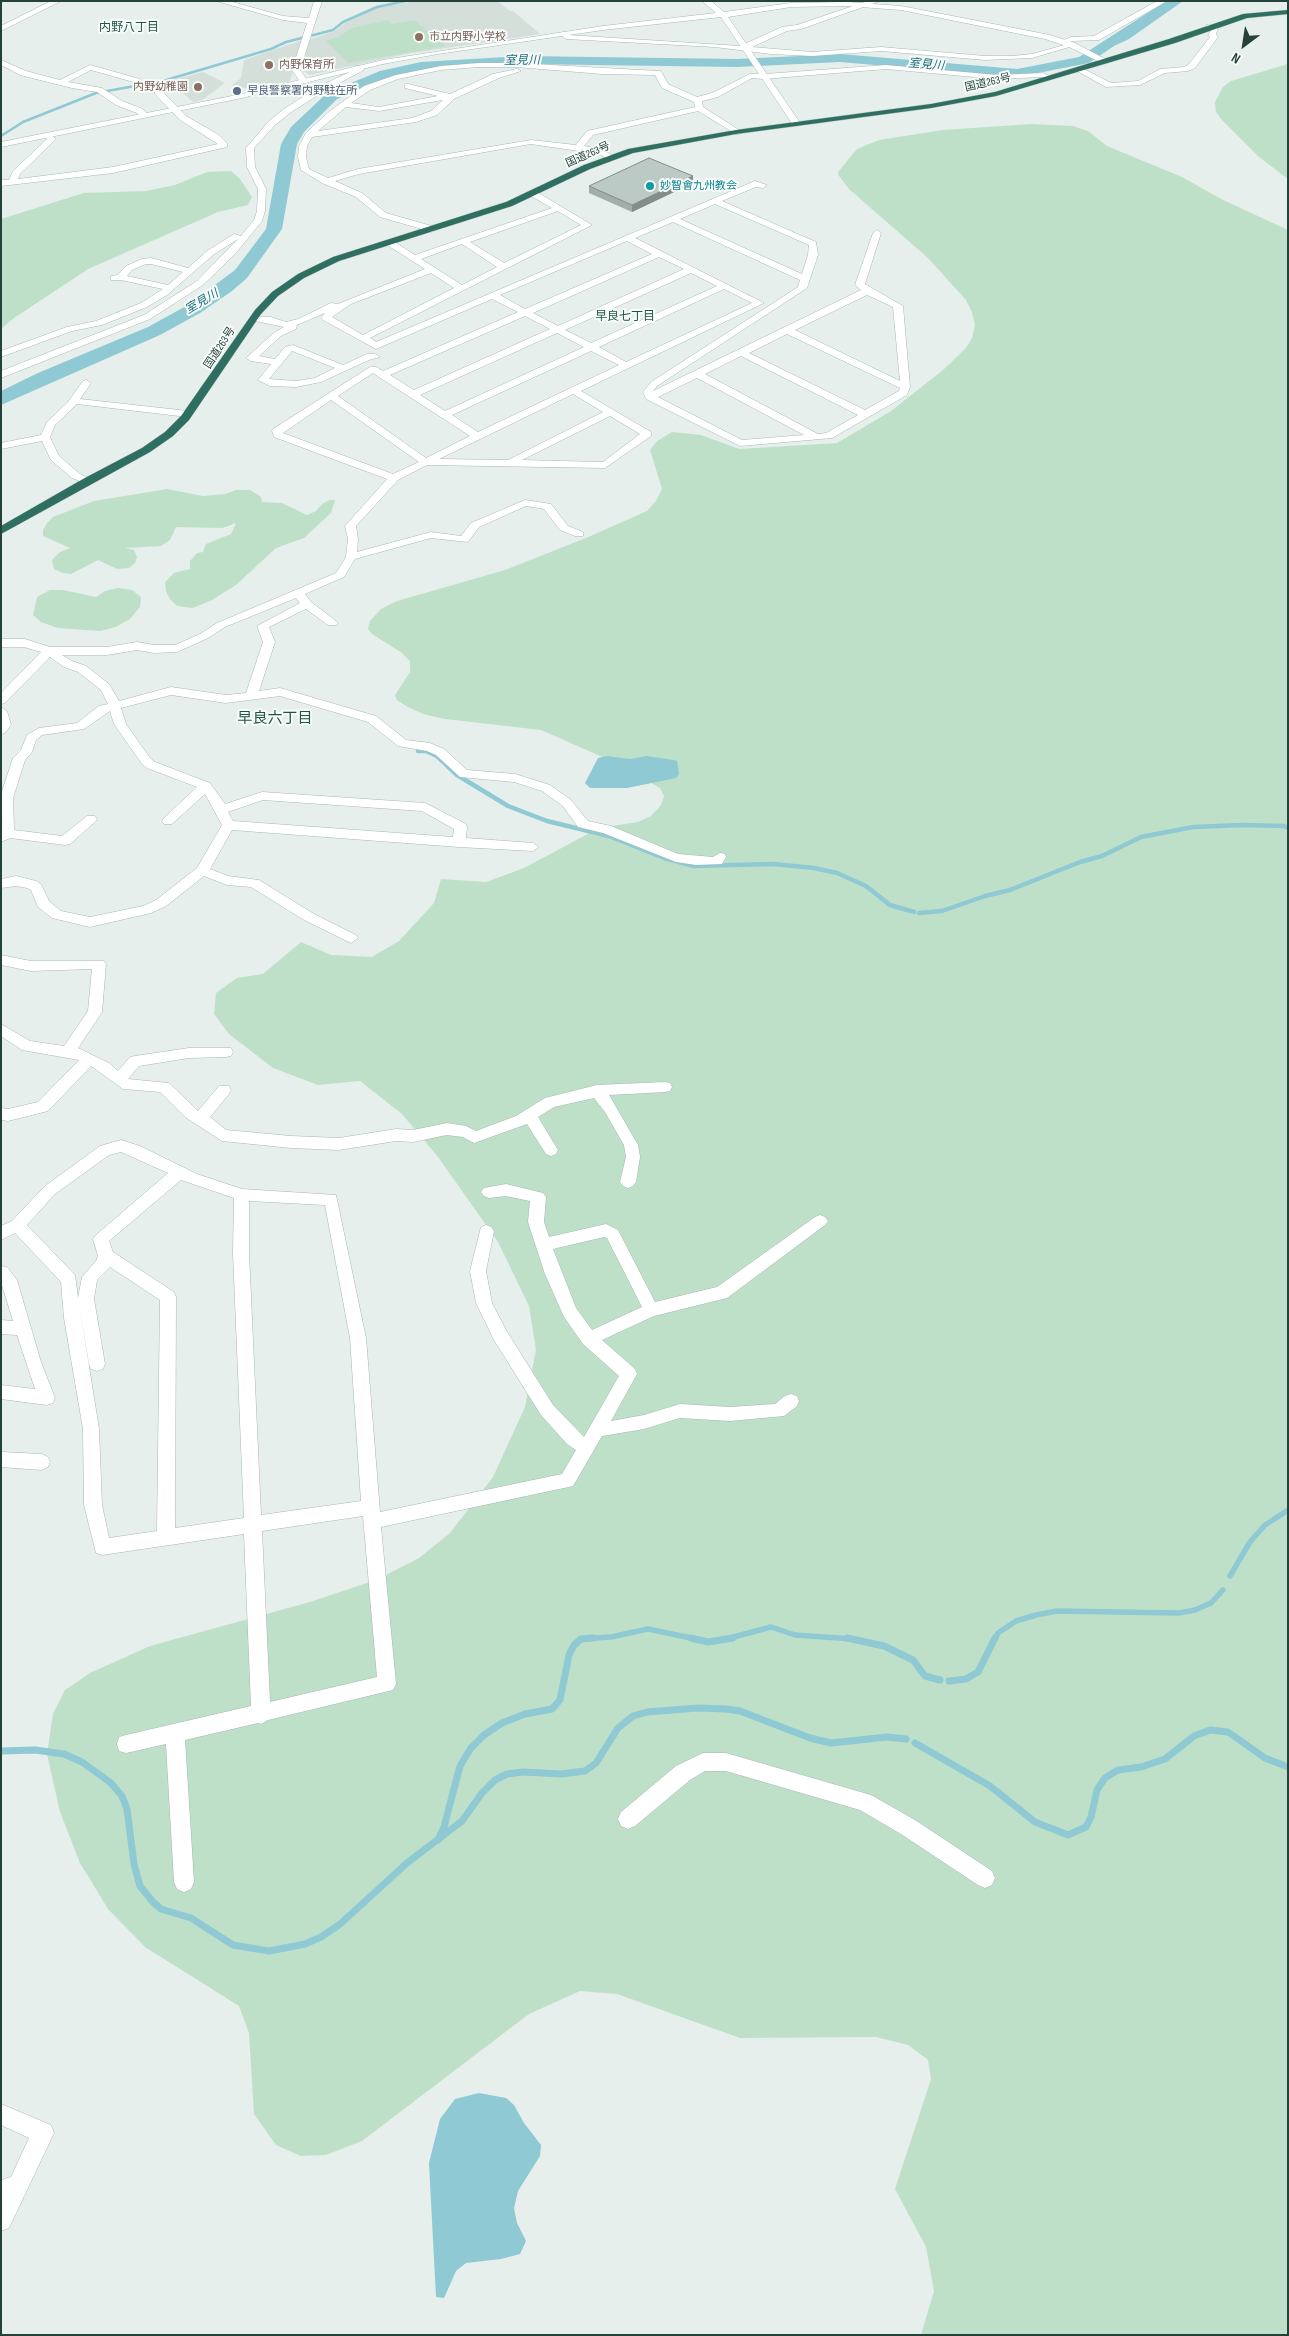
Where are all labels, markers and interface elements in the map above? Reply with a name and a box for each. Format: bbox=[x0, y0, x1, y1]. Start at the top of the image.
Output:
north arrow bbox=[1219, 20, 1269, 70]
district label: 内野八丁目 bbox=[99, 21, 159, 35]
place label: 市立内野小学校 bbox=[429, 30, 506, 44]
marker: 市立内野小学校 bbox=[413, 31, 425, 43]
text: N bbox=[1228, 49, 1244, 68]
water label: 室見川 bbox=[504, 53, 540, 69]
water label: 室見川 bbox=[907, 56, 945, 74]
place label: 内野保育所 bbox=[279, 58, 334, 72]
marker: 内野保育所 bbox=[263, 59, 275, 71]
street label: 国道263号 bbox=[964, 71, 1012, 95]
place label: 内野幼稚園 bbox=[133, 80, 188, 94]
marker: 内野幼稚園 bbox=[192, 81, 204, 93]
place label: 早良警察署内野駐在所 bbox=[247, 84, 357, 98]
marker: 早良警察署内野駐在所 bbox=[231, 85, 243, 97]
street label: 国道263号 bbox=[564, 139, 612, 171]
place label: 妙智會九州教会 bbox=[660, 179, 737, 193]
marker: 妙智會九州教会 bbox=[644, 180, 656, 192]
water label: 室見川 bbox=[183, 287, 221, 317]
district label: 早良七丁目 bbox=[595, 310, 655, 324]
street label: 国道263号 bbox=[202, 325, 238, 371]
district label: 早良六丁目 bbox=[238, 710, 312, 728]

